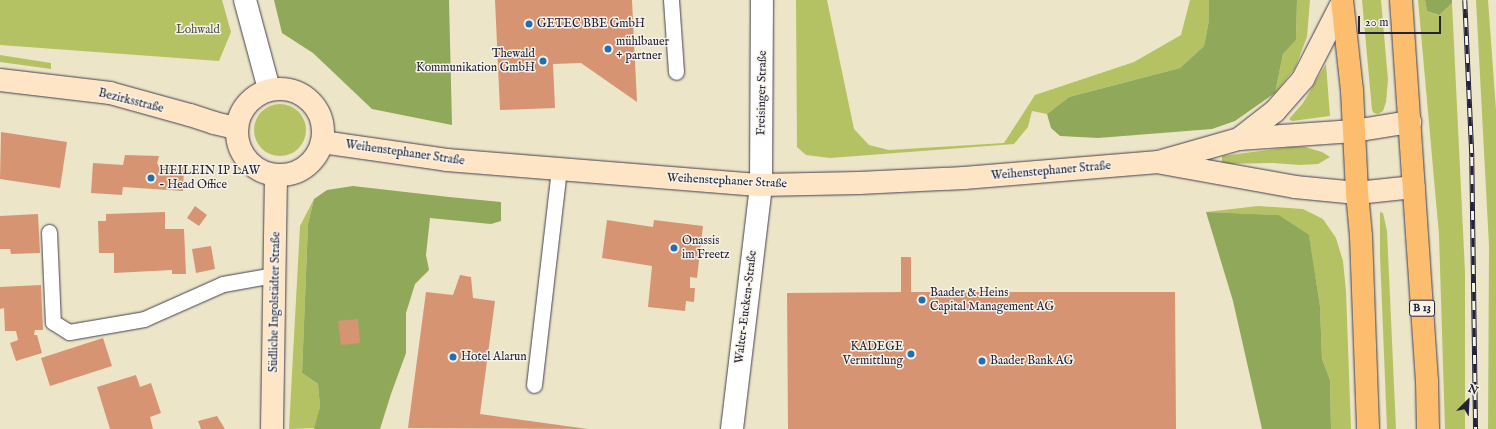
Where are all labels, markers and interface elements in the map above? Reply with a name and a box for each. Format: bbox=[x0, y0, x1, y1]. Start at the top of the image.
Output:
scale bar bbox=[1360, 8, 1443, 34]
text: 20 m bbox=[1365, 15, 1388, 30]
place label: GETEC BBE GmbH bbox=[537, 17, 645, 31]
marker: GETEC BBE GmbH bbox=[524, 19, 534, 29]
park label: Lohwald bbox=[176, 23, 220, 37]
place label: mühlbauer + partner bbox=[616, 35, 669, 63]
marker: mühlbauer + partner bbox=[603, 44, 613, 54]
place label: Thewald Kommunikation GmbH bbox=[416, 47, 535, 75]
street label: Freisinger Straße bbox=[754, 50, 770, 136]
marker: Thewald Kommunikation GmbH bbox=[538, 56, 548, 66]
street label: Bezirksstraße bbox=[97, 86, 165, 116]
street label: Weihenstephaner Straße bbox=[345, 138, 465, 168]
street label: Weihenstephaner Straße bbox=[991, 159, 1111, 183]
place label: HEILEIN IP LAW - Head Office bbox=[159, 164, 260, 192]
street label: Weihenstephaner Straße bbox=[667, 171, 787, 191]
marker: HEILEIN IP LAW - Head Office bbox=[146, 173, 156, 183]
street label: Südliche Ingolstädter Straße bbox=[267, 232, 283, 372]
place label: Onassis im Freetz bbox=[682, 234, 730, 262]
marker: Onassis im Freetz bbox=[669, 243, 679, 253]
street label: Walter-Eucken-Straße bbox=[732, 250, 760, 364]
place label: Baader & Heins Capital Management AG bbox=[930, 286, 1054, 314]
marker: Baader & Heins Capital Management AG bbox=[917, 295, 927, 305]
road number: B 13 bbox=[1409, 299, 1435, 317]
place label: KADEGE Vermittlung bbox=[843, 340, 903, 368]
marker: KADEGE Vermittlung bbox=[906, 349, 916, 359]
place label: Hotel Alarun bbox=[461, 350, 527, 364]
marker: Hotel Alarun bbox=[448, 352, 458, 362]
place label: Baader Bank AG bbox=[990, 354, 1073, 368]
marker: Baader Bank AG bbox=[977, 356, 987, 366]
north arrow bbox=[1448, 381, 1488, 421]
text: N bbox=[1466, 382, 1480, 398]

